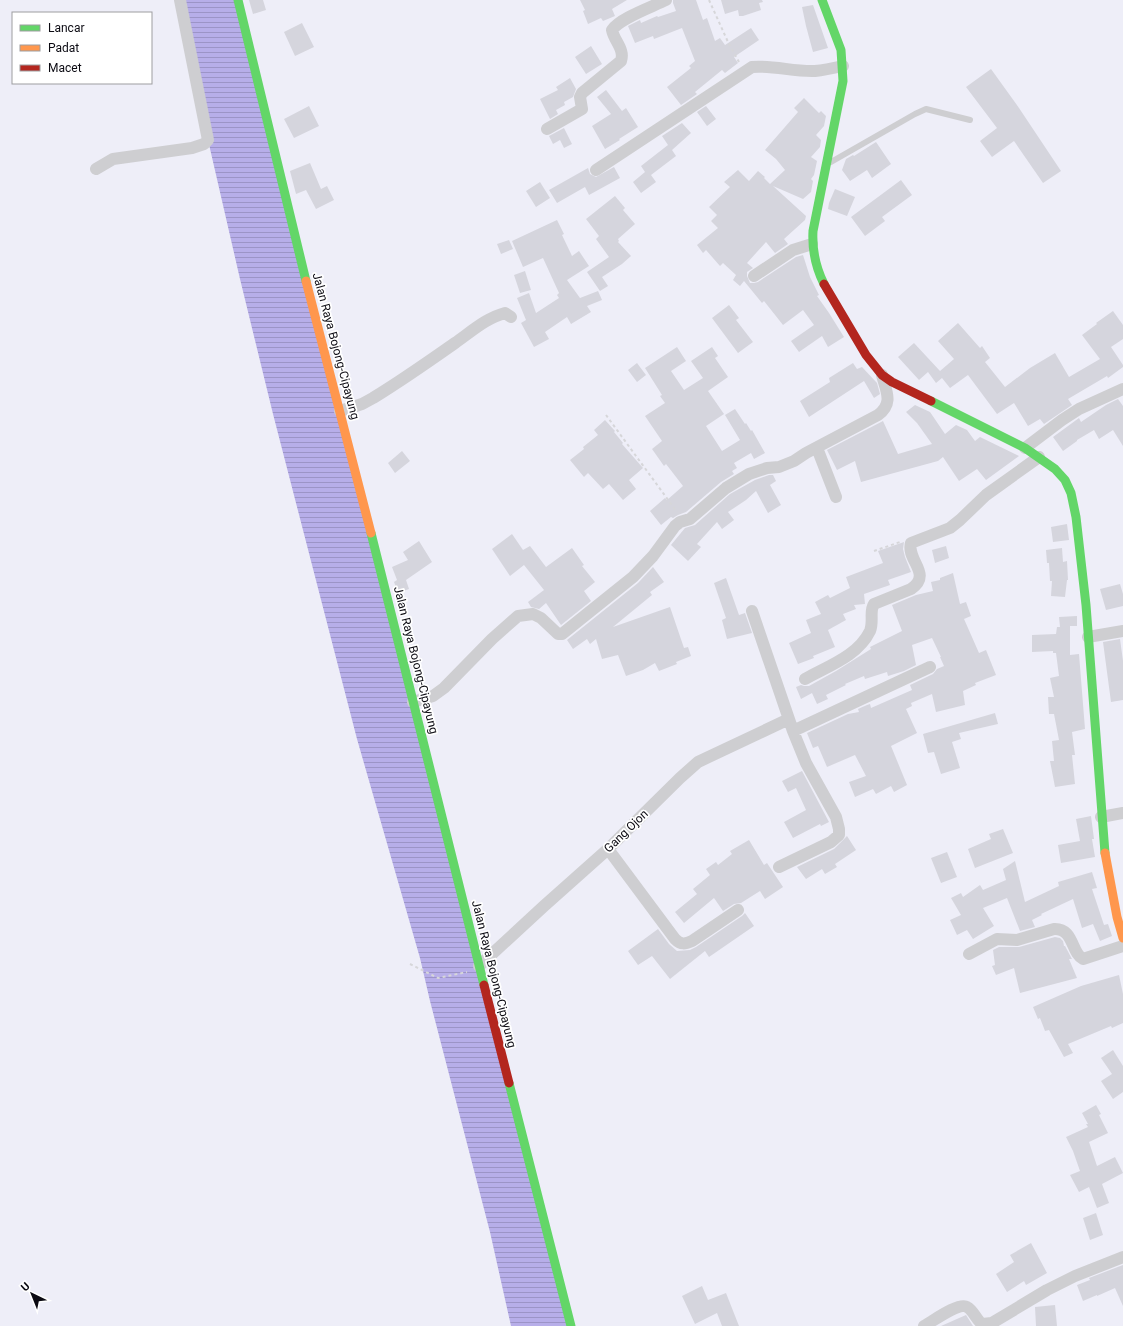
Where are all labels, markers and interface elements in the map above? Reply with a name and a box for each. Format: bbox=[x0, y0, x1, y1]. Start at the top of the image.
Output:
legend bbox=[12, 12, 152, 84]
text: Lancar bbox=[48, 21, 85, 35]
text: Padat bbox=[48, 41, 79, 55]
text: Macet bbox=[48, 61, 82, 75]
street label: Jalan Raya Bojong-Cipayung bbox=[310, 271, 362, 421]
street label: Jalan Raya Bojong-Cipayung bbox=[391, 585, 441, 735]
street label: Gang Ojon bbox=[601, 807, 651, 855]
street label: Jalan Raya Bojong-Cipayung bbox=[469, 899, 519, 1049]
north arrow bbox=[12, 1274, 52, 1314]
text: U bbox=[18, 1280, 33, 1294]

